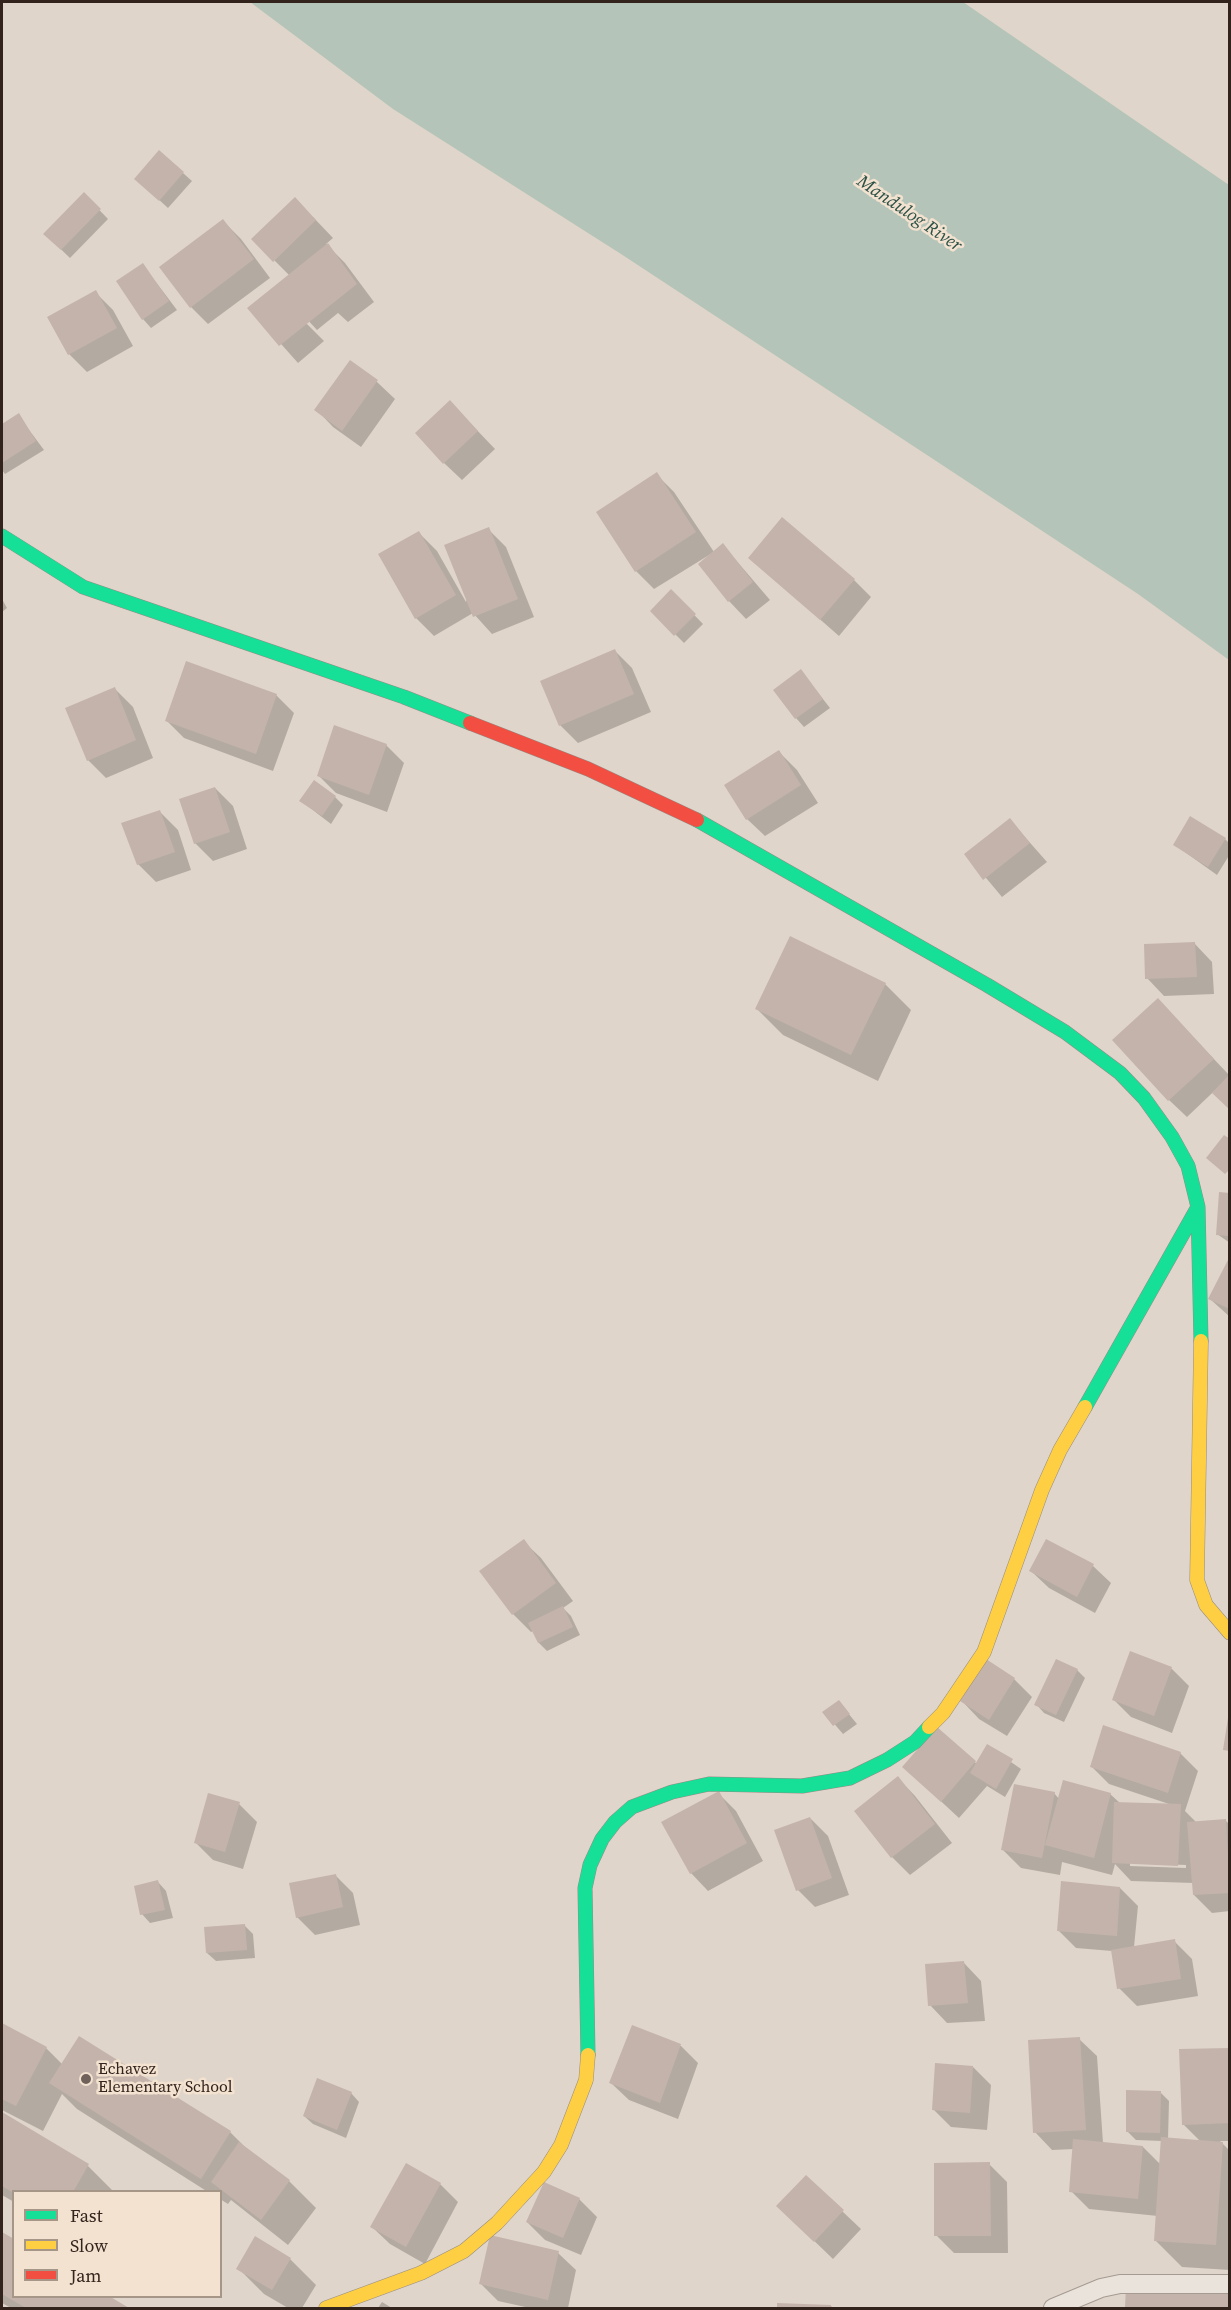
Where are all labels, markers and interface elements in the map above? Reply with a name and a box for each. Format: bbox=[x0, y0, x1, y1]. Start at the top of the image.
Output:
water label: Mandulog River bbox=[852, 171, 966, 257]
place label: Echavez Elementary School bbox=[98, 2060, 232, 2098]
marker: Echavez Elementary School bbox=[79, 2072, 93, 2086]
legend bbox=[12, 2190, 222, 2298]
text: Fast bbox=[70, 2203, 103, 2228]
text: Slow bbox=[70, 2233, 108, 2258]
text: Jam bbox=[70, 2263, 102, 2288]

